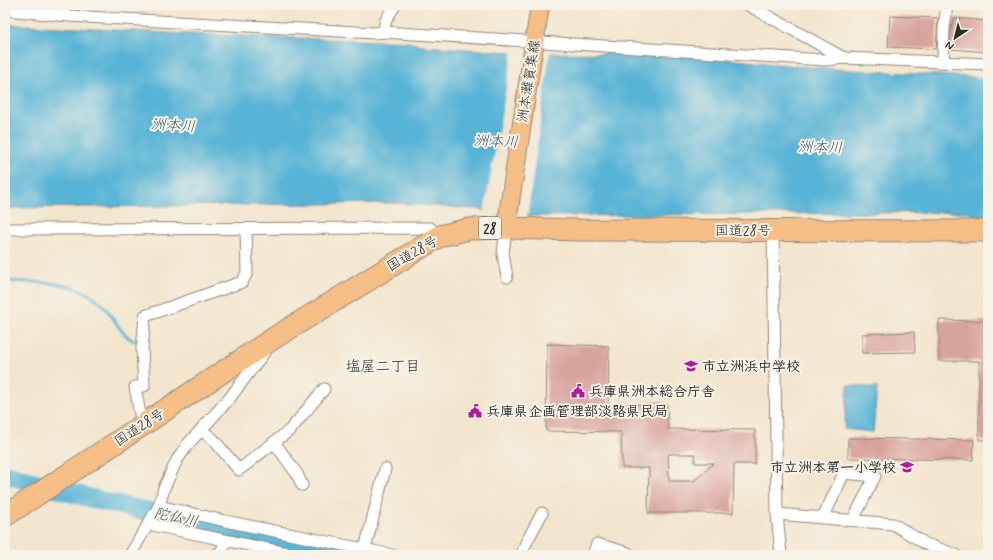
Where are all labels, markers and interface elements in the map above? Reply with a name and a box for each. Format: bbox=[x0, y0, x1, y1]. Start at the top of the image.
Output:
north arrow bbox=[935, 18, 975, 58]
street label: 洲本灘賀集線 bbox=[514, 38, 544, 124]
text: N bbox=[943, 38, 957, 53]
water label: 洲本川 bbox=[150, 115, 196, 137]
water label: 洲本川 bbox=[473, 131, 519, 153]
water label: 洲本川 bbox=[797, 138, 843, 158]
road number: 28 bbox=[479, 217, 501, 239]
street label: 国道28号 bbox=[715, 222, 771, 240]
street label: 国道28号 bbox=[384, 232, 441, 276]
district label: 塩屋二丁目 bbox=[345, 357, 421, 377]
school or university icon: 市立洲浜中学校 bbox=[683, 358, 699, 374]
place label: 市立洲浜中学校 bbox=[702, 358, 800, 376]
public building icon: 兵庫県洲本総合庁舎 bbox=[570, 383, 586, 399]
place label: 兵庫県洲本総合庁舎 bbox=[589, 383, 715, 401]
public building icon: 兵庫県企画管理部淡路県民局 bbox=[467, 403, 483, 419]
place label: 兵庫県企画管理部淡路県民局 bbox=[486, 403, 668, 421]
street label: 国道28号 bbox=[111, 405, 168, 451]
place label: 市立洲本第一小学校 bbox=[770, 459, 896, 477]
school or university icon: 市立洲本第一小学校 bbox=[899, 459, 915, 475]
water label: 陀仏川 bbox=[152, 504, 200, 532]

